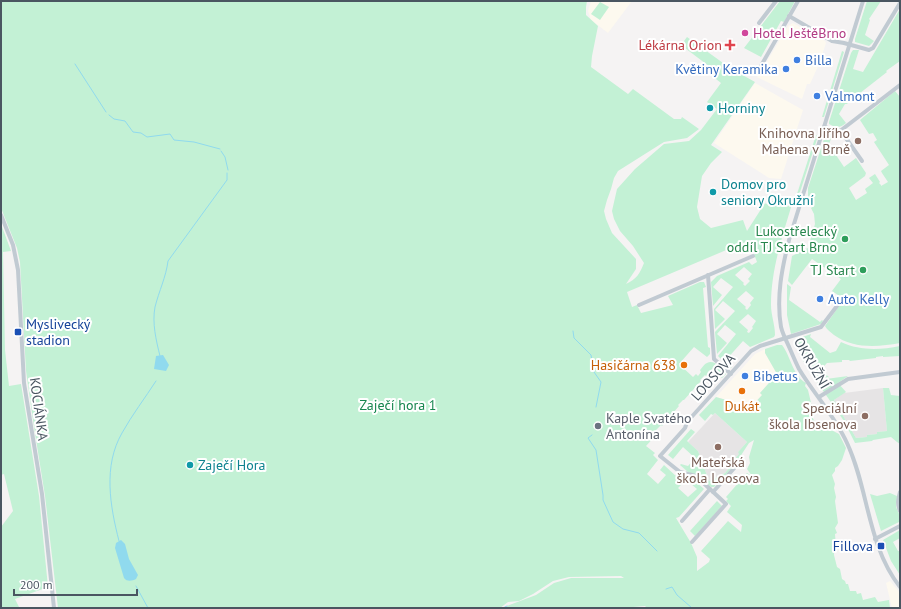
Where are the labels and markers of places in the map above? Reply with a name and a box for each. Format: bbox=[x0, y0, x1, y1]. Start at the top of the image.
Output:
place label: Hotel JeštěBrno bbox=[753, 24, 846, 42]
marker: Hotel JeštěBrno bbox=[740, 28, 750, 38]
place label: Lékárna Orion bbox=[638, 36, 722, 54]
marker: Lékárna Orion bbox=[725, 40, 735, 50]
place label: Billa bbox=[805, 51, 832, 69]
marker: Billa bbox=[792, 55, 802, 65]
place label: Květiny Keramika bbox=[675, 60, 778, 78]
marker: Květiny Keramika bbox=[781, 64, 791, 74]
place label: Valmont bbox=[824, 87, 875, 105]
marker: Valmont bbox=[812, 91, 822, 101]
place label: Horniny bbox=[718, 99, 766, 117]
marker: Horniny bbox=[705, 103, 715, 113]
place label: Knihovna Jiřího Mahena v Brně bbox=[759, 124, 850, 158]
marker: Knihovna Jiřího Mahena v Brně bbox=[853, 136, 863, 146]
place label: Domov pro seniory Okružní bbox=[721, 175, 814, 209]
marker: Domov pro seniory Okružní bbox=[708, 187, 718, 197]
place label: Lukostřelecký oddíl TJ Start Brno bbox=[727, 222, 837, 256]
marker: Lukostřelecký oddíl TJ Start Brno bbox=[840, 234, 850, 244]
place label: TJ Start bbox=[810, 261, 855, 279]
marker: TJ Start bbox=[858, 265, 868, 275]
place label: Auto Kelly bbox=[828, 290, 890, 308]
marker: Auto Kelly bbox=[815, 294, 825, 304]
place label: Myslivecký stadion bbox=[26, 315, 91, 349]
marker: Myslivecký stadion bbox=[13, 327, 23, 337]
place label: Hasičárna 638 bbox=[591, 356, 676, 374]
marker: Hasičárna 638 bbox=[679, 360, 689, 370]
place label: Bibetus bbox=[753, 367, 798, 385]
marker: Bibetus bbox=[740, 371, 750, 381]
marker: Dukát bbox=[737, 386, 747, 396]
place label: Dukát bbox=[724, 397, 760, 415]
place label: Speciální škola Ibsenova bbox=[769, 399, 857, 433]
place label: Kaple Svatého Antonína bbox=[606, 409, 692, 443]
marker: Speciální škola Ibsenova bbox=[860, 411, 870, 421]
marker: Kaple Svatého Antonína bbox=[593, 421, 603, 431]
marker: Mateřská škola Loosova bbox=[713, 442, 723, 452]
place label: Mateřská škola Loosova bbox=[676, 453, 760, 487]
place label: Zaječí Hora bbox=[198, 456, 265, 474]
marker: Zaječí Hora bbox=[185, 460, 195, 470]
place label: Fillova bbox=[833, 537, 873, 555]
marker: Fillova bbox=[876, 541, 886, 551]

